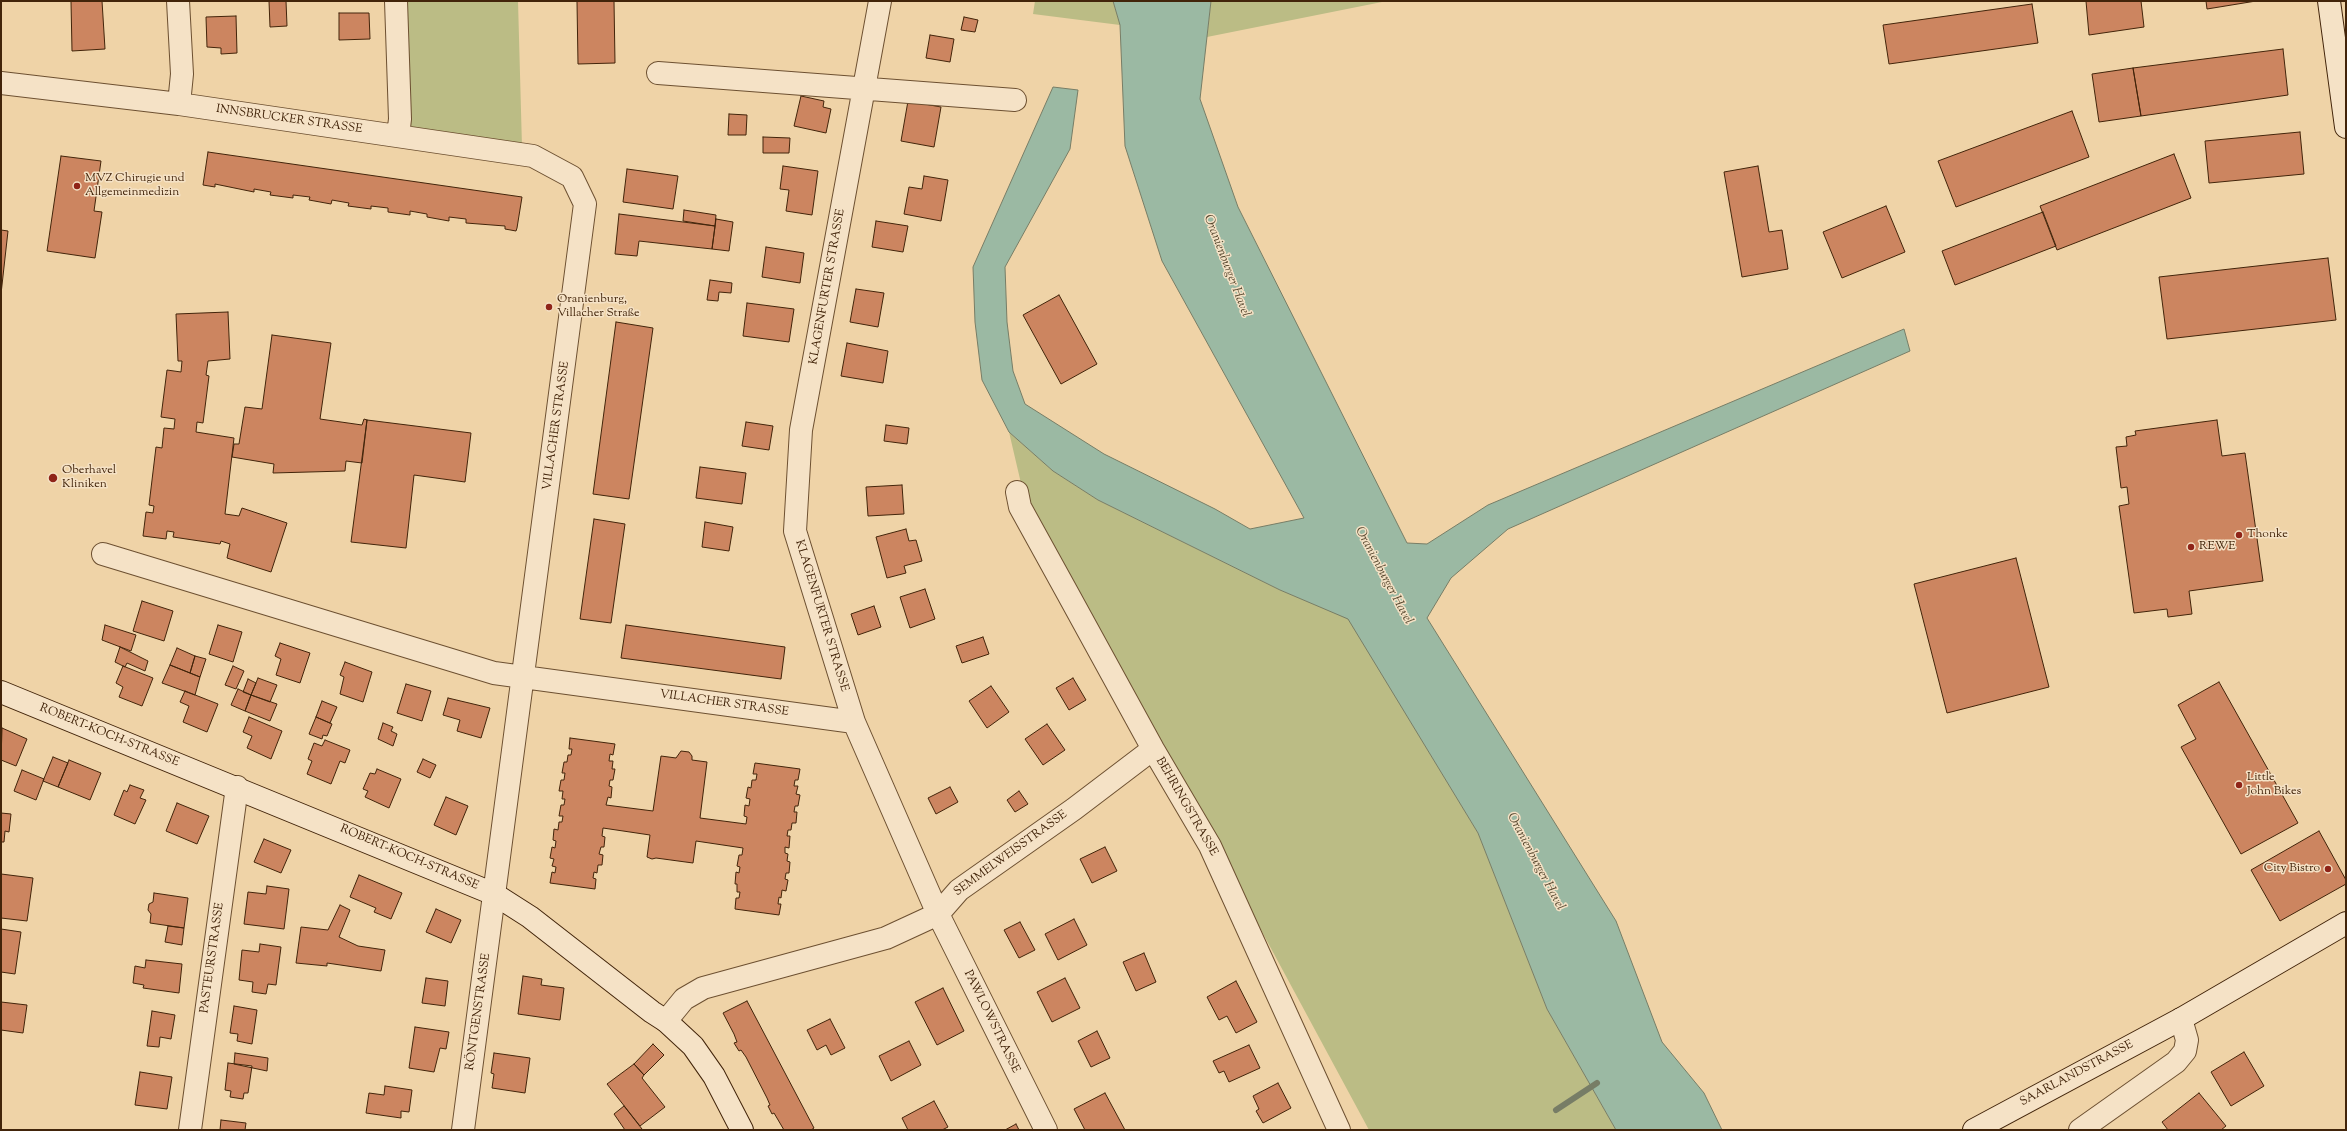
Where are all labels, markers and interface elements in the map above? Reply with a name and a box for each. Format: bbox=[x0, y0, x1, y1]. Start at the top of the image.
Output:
street label: INNSBRUCKER STRASSE bbox=[215, 103, 363, 137]
place label: MVZ Chirugie und Allgemeinmedizin bbox=[85, 172, 185, 200]
marker: MVZ Chirugie und Allgemeinmedizin bbox=[72, 181, 82, 191]
street label: KLAGENFURTER STRASSE bbox=[807, 208, 849, 366]
water label: Oranienburger Havel bbox=[1199, 213, 1253, 319]
place label: Oranienburg, Villacher Straße bbox=[557, 293, 640, 321]
marker: Oranienburg, Villacher Straße bbox=[544, 302, 554, 312]
street label: VILLACHER STRASSE bbox=[541, 361, 573, 491]
place label: Oberhavel Kliniken bbox=[62, 464, 116, 492]
marker: Oberhavel Kliniken bbox=[47, 472, 59, 484]
water label: Oranienburger Havel bbox=[1351, 524, 1415, 628]
place label: Thonke bbox=[2247, 528, 2288, 542]
marker: Thonke bbox=[2234, 530, 2244, 540]
street label: KLAGENFURTER STRASSE bbox=[791, 538, 851, 694]
place label: REWE bbox=[2199, 540, 2235, 554]
marker: REWE bbox=[2186, 542, 2196, 552]
street label: VILLACHER STRASSE bbox=[659, 688, 789, 720]
street label: ROBERT-KOCH-STRASSE bbox=[37, 701, 181, 771]
street label: BEHRINGSTRASSE bbox=[1152, 755, 1220, 859]
place label: Little John Bikes bbox=[2247, 771, 2301, 799]
marker: Little John Bikes bbox=[2234, 780, 2244, 790]
street label: SEMMELWEISSTRASSE bbox=[952, 808, 1070, 900]
water label: Oranienburger Havel bbox=[1503, 810, 1567, 914]
street label: ROBERT-KOCH-STRASSE bbox=[337, 822, 481, 894]
place label: City Bistro bbox=[2264, 862, 2320, 876]
marker: City Bistro bbox=[2323, 864, 2333, 874]
street label: PASTEURSTRASSE bbox=[198, 902, 228, 1014]
street label: RÖNTGENSTRASSE bbox=[464, 952, 494, 1072]
street label: PAWLOWSTRASSE bbox=[960, 968, 1022, 1076]
street label: SAARLANDSTRASSE bbox=[2018, 1038, 2136, 1110]

